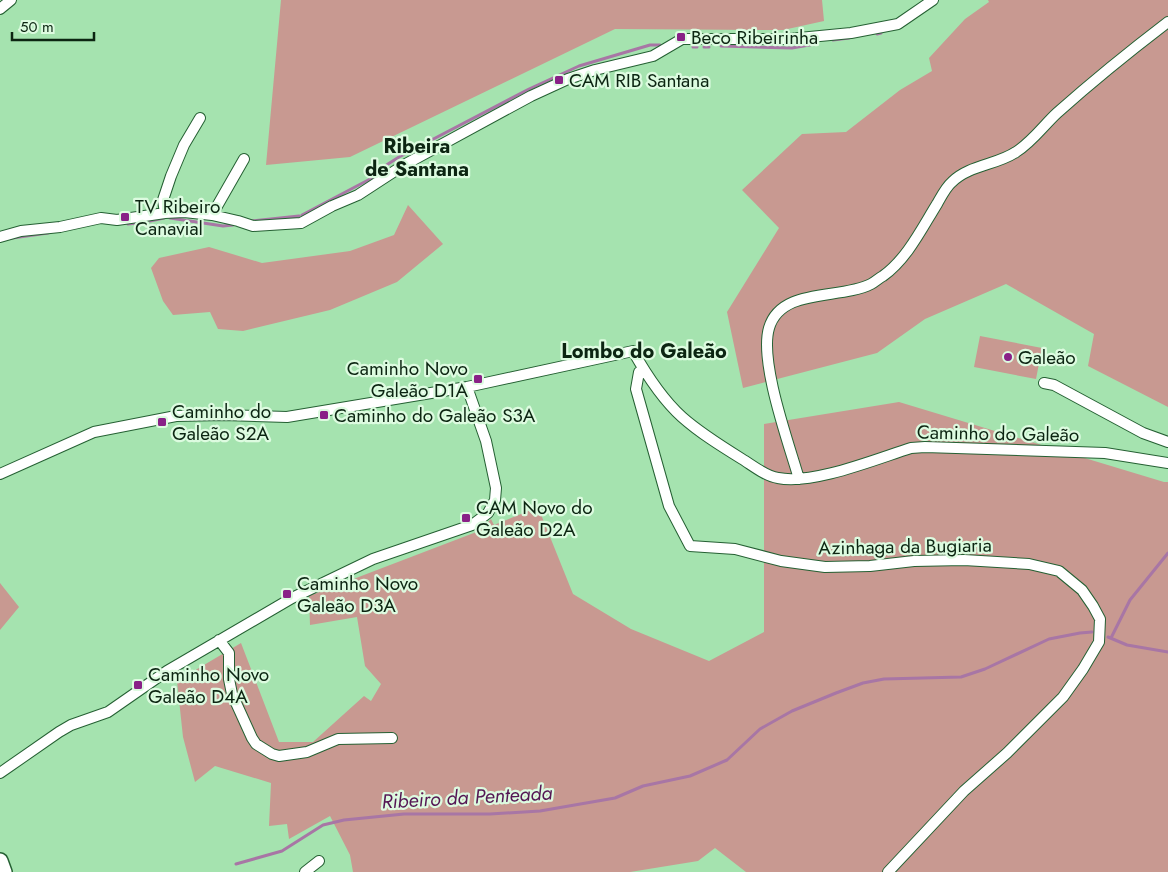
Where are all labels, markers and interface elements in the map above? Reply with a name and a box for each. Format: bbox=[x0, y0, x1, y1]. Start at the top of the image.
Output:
scale bar bbox=[12, 10, 95, 42]
text: 50 m bbox=[20, 16, 54, 38]
place label: Beco Ribeirinha bbox=[691, 24, 818, 51]
marker: Beco Ribeirinha bbox=[675, 31, 687, 43]
place label: CAM RIB Santana bbox=[569, 67, 709, 94]
marker: CAM RIB Santana bbox=[553, 74, 565, 86]
district label: Ribeira de Santana bbox=[365, 132, 469, 184]
place label: TV Ribeiro Canavial bbox=[135, 193, 220, 242]
marker: TV Ribeiro Canavial bbox=[119, 211, 131, 223]
district label: Lombo do Galeão bbox=[561, 337, 727, 366]
place label: Galeão bbox=[1018, 344, 1076, 371]
marker: Galeão bbox=[1002, 351, 1014, 363]
place label: Caminho Novo Galeão D1A bbox=[347, 355, 468, 404]
marker: Caminho Novo Galeão D1A bbox=[472, 373, 484, 385]
place label: Caminho do Galeão S2A bbox=[172, 398, 271, 447]
place label: Caminho do Galeão S3A bbox=[334, 402, 536, 429]
marker: Caminho do Galeão S3A bbox=[318, 409, 330, 421]
marker: Caminho do Galeão S2A bbox=[156, 416, 168, 428]
street label: Caminho do Galeão bbox=[917, 419, 1079, 448]
place label: CAM Novo do Galeão D2A bbox=[476, 494, 593, 543]
marker: CAM Novo do Galeão D2A bbox=[460, 512, 472, 524]
street label: Azinhaga da Bugiaria bbox=[818, 531, 992, 562]
place label: Caminho Novo Galeão D3A bbox=[297, 570, 418, 619]
marker: Caminho Novo Galeão D3A bbox=[281, 588, 293, 600]
place label: Caminho Novo Galeão D4A bbox=[148, 661, 269, 710]
marker: Caminho Novo Galeão D4A bbox=[132, 679, 144, 691]
water label: Ribeiro da Penteada bbox=[381, 779, 553, 816]

